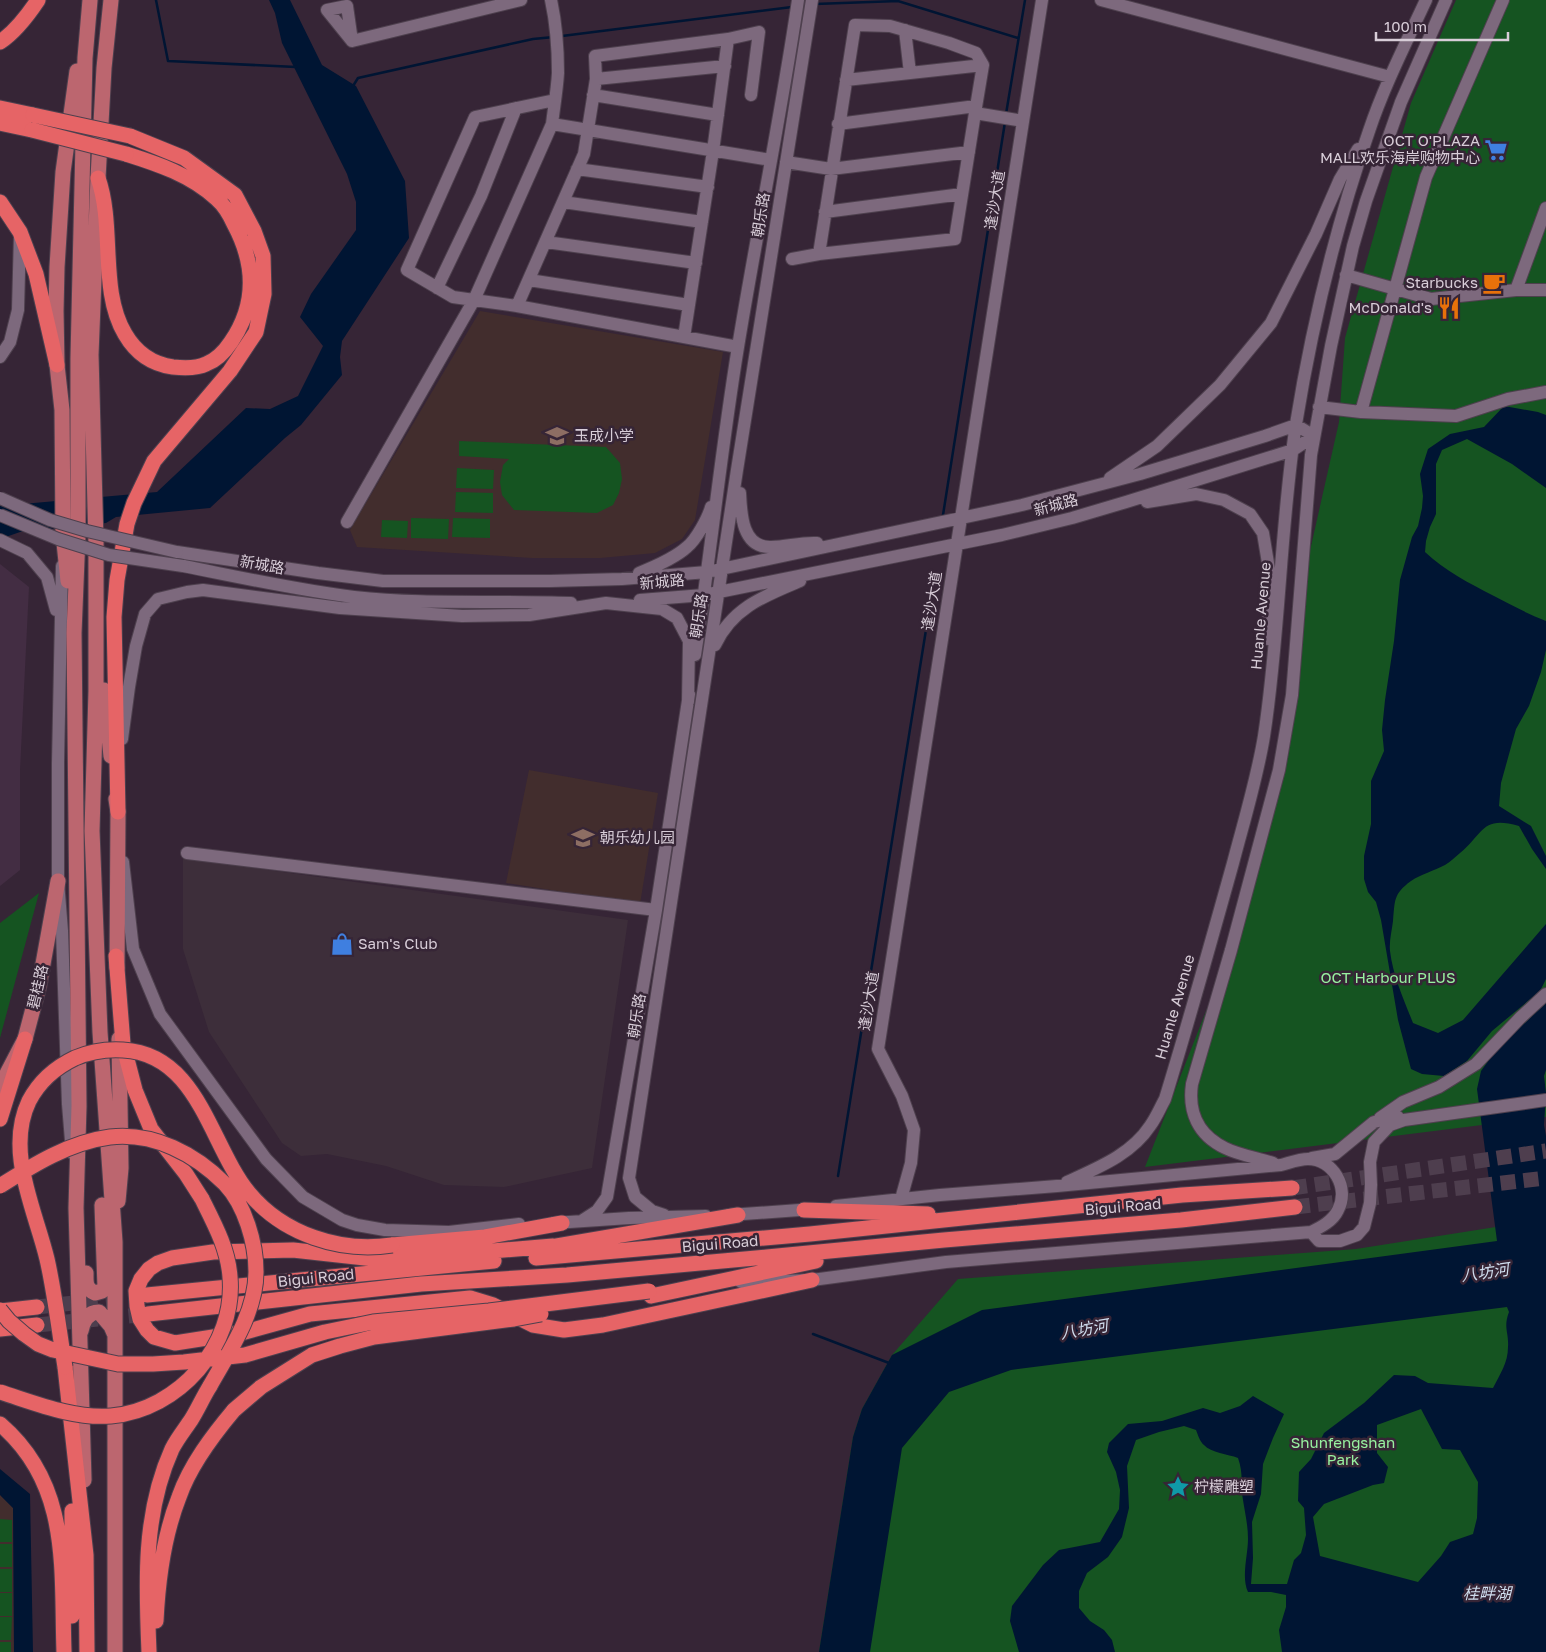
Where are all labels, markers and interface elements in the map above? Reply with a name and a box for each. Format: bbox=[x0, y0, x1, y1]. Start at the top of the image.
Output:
scale bar bbox=[1376, 10, 1508, 42]
text: 100 m bbox=[1384, 17, 1427, 35]
place label: OCT O'PLAZA MALL欢乐海岸购物中心 bbox=[1320, 131, 1480, 166]
supermarket icon: OCT O'PLAZA MALL欢乐海岸购物中心 bbox=[1483, 137, 1509, 163]
street label: 逢沙大道 bbox=[980, 169, 1008, 231]
street label: 朝乐路 bbox=[748, 191, 772, 238]
cafe icon: Starbucks bbox=[1481, 270, 1507, 296]
place label: Starbucks bbox=[1405, 273, 1478, 291]
restaurant icon: McDonald's bbox=[1436, 295, 1462, 321]
place label: McDonald's bbox=[1349, 298, 1432, 316]
school or university icon: 玉成小学 bbox=[544, 423, 570, 449]
place label: 玉成小学 bbox=[574, 426, 634, 444]
street label: 新城路 bbox=[1032, 490, 1080, 519]
street label: 新城路 bbox=[238, 551, 286, 577]
street label: Huanle Avenue bbox=[1246, 561, 1274, 671]
street label: 新城路 bbox=[639, 570, 685, 592]
street label: 逢沙大道 bbox=[917, 570, 945, 632]
street label: 朝乐路 bbox=[686, 592, 710, 639]
school or university icon: 朝乐幼儿园 bbox=[570, 825, 596, 851]
place label: 朝乐幼儿园 bbox=[600, 828, 675, 846]
shop icon: Sam's Club bbox=[329, 931, 355, 957]
place label: Sam's Club bbox=[358, 934, 438, 952]
street label: Huanle Avenue bbox=[1150, 952, 1198, 1061]
street label: 碧桂路 bbox=[23, 963, 51, 1011]
park label: OCT Harbour PLUS bbox=[1320, 968, 1456, 986]
street label: 逢沙大道 bbox=[854, 970, 882, 1032]
street label: 朝乐路 bbox=[624, 992, 648, 1039]
street label: Bigui Road bbox=[1084, 1194, 1162, 1218]
street label: Bigui Road bbox=[681, 1231, 759, 1255]
water label: 八坊河 bbox=[1460, 1258, 1513, 1285]
street label: Bigui Road bbox=[277, 1264, 355, 1290]
water label: 八坊河 bbox=[1059, 1314, 1112, 1343]
park label: Shunfengshan Park bbox=[1291, 1433, 1395, 1468]
place icon: 柠檬雕塑 bbox=[1165, 1474, 1191, 1500]
place label: 柠檬雕塑 bbox=[1194, 1477, 1254, 1495]
water label: 桂畔湖 bbox=[1463, 1583, 1514, 1603]

